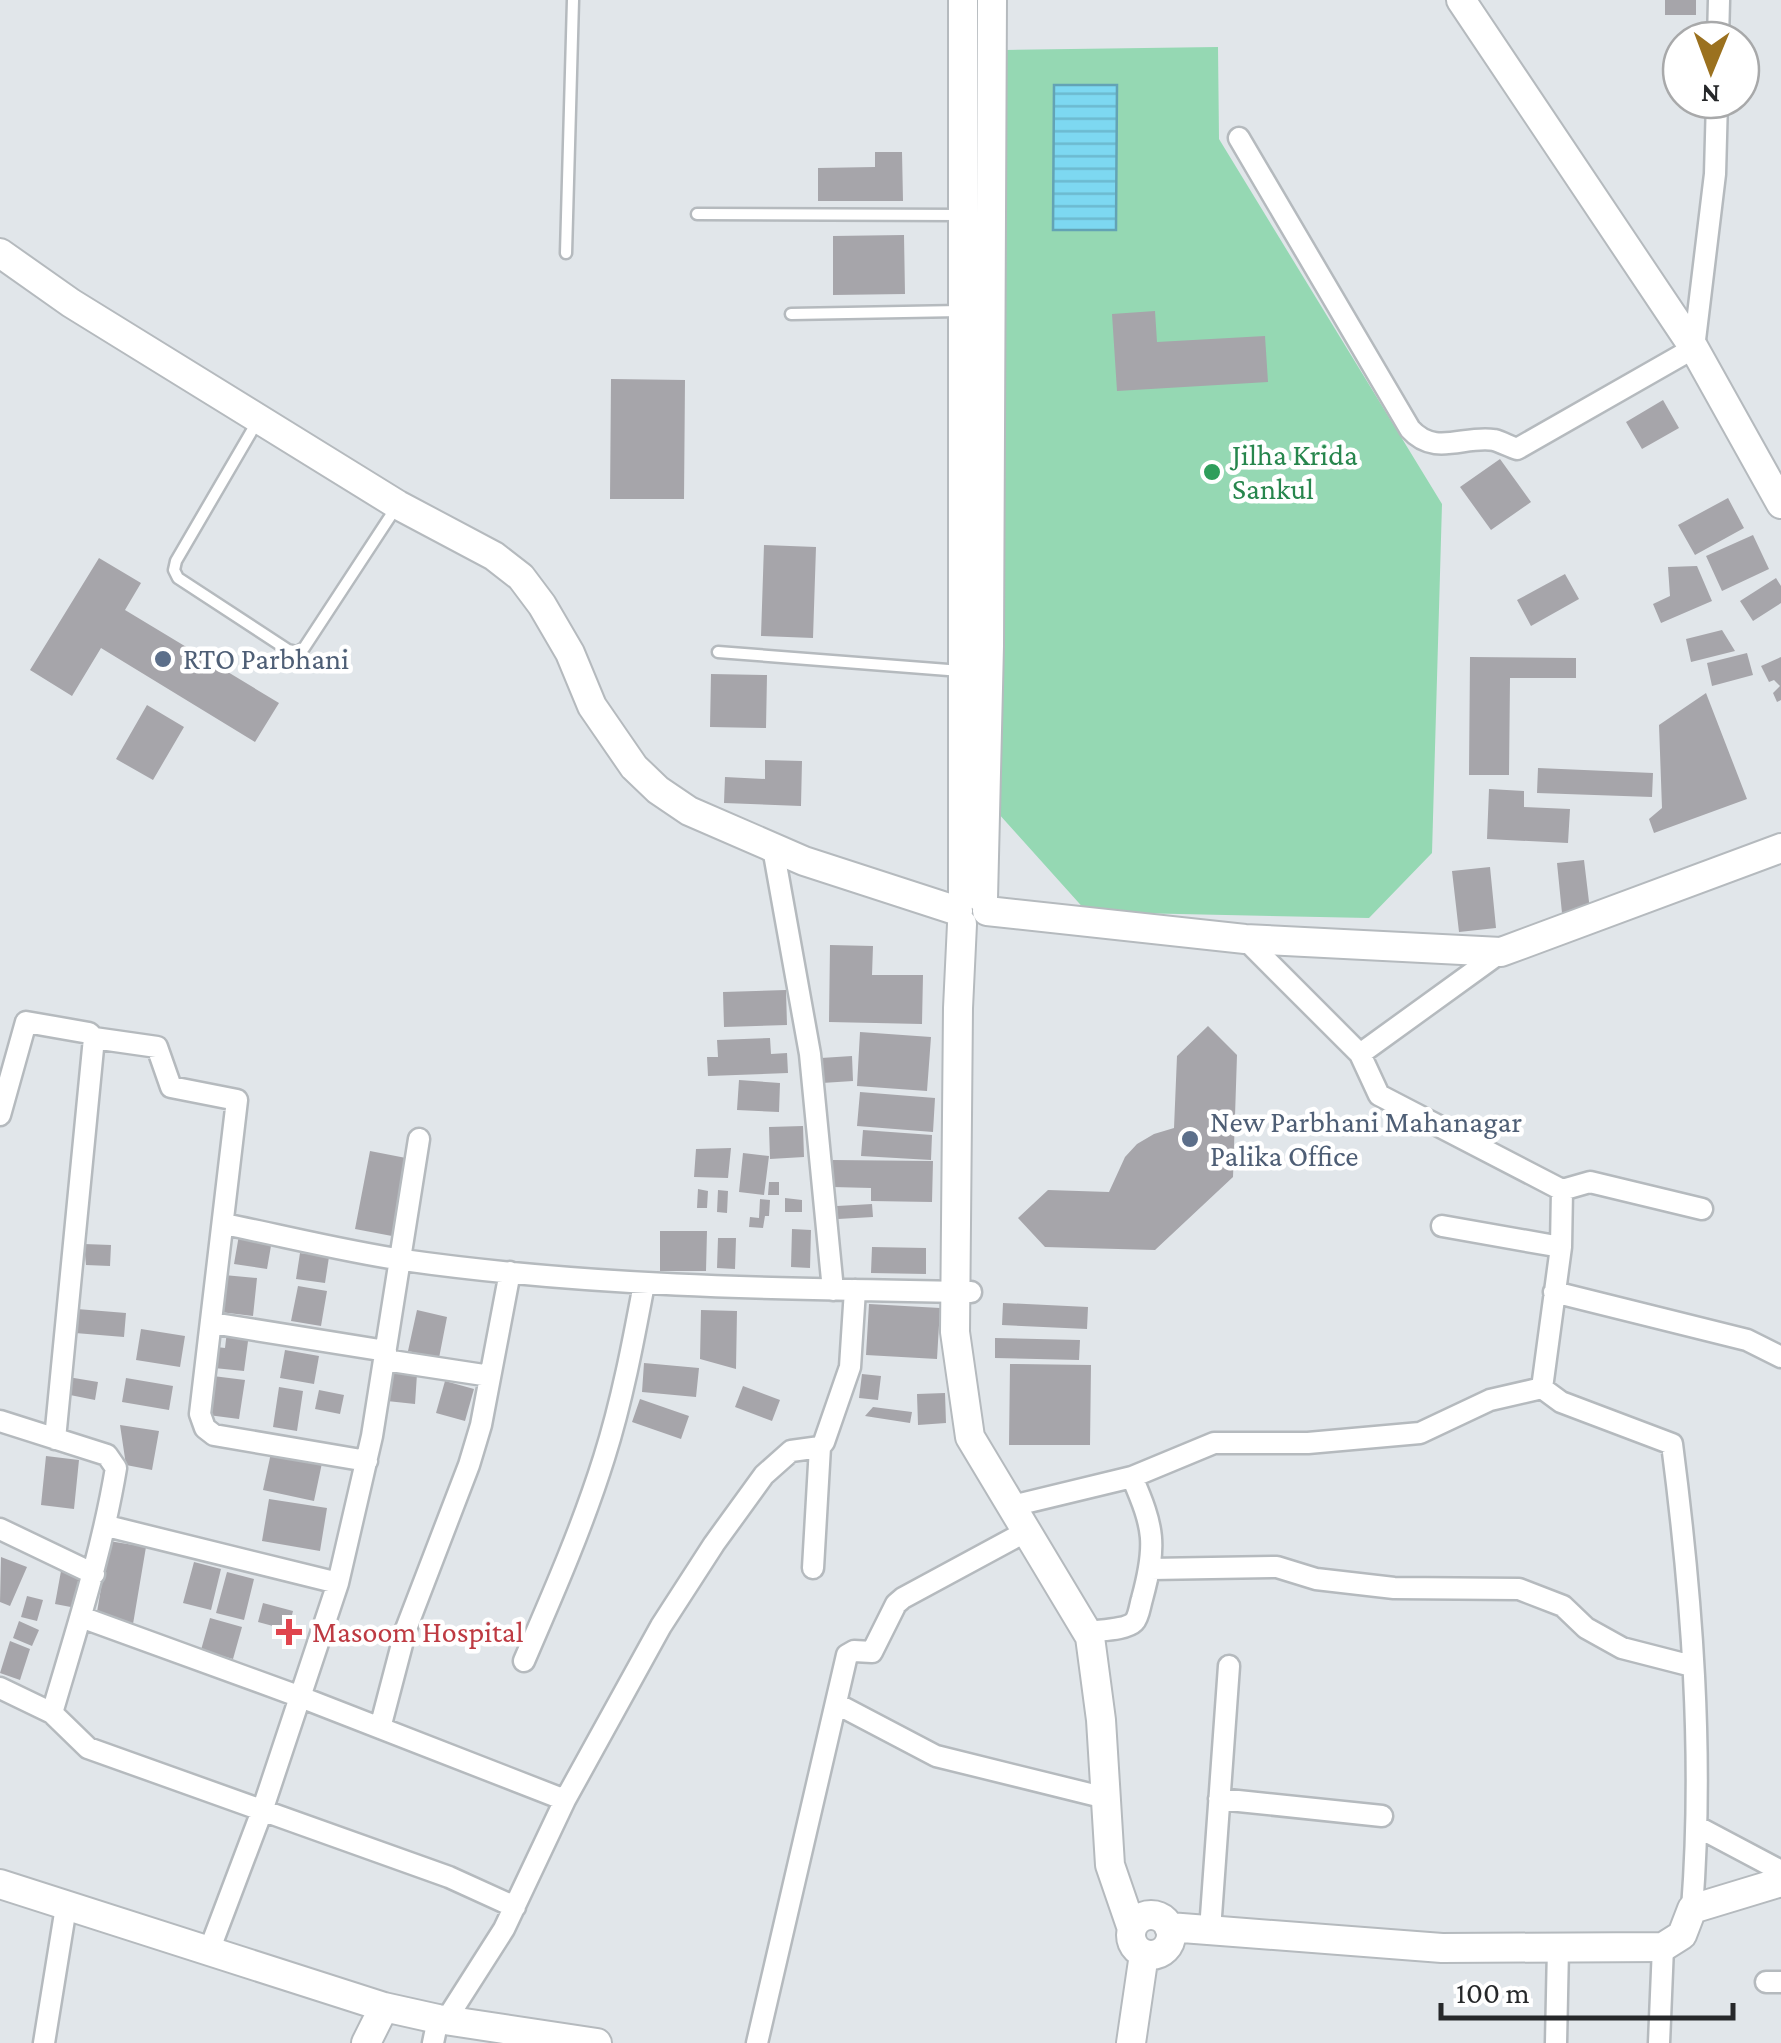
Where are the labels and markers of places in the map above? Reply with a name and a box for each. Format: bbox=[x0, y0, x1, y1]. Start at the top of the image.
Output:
place label: Jilha Krida Sankul bbox=[1229, 438, 1358, 505]
marker: Jilha Krida Sankul bbox=[1201, 461, 1223, 483]
place label: RTO Parbhani bbox=[183, 642, 349, 675]
marker: RTO Parbhani bbox=[152, 648, 174, 670]
place label: New Parbhani Mahanagar Palika Office bbox=[1210, 1105, 1522, 1172]
marker: New Parbhani Mahanagar Palika Office bbox=[1179, 1128, 1201, 1150]
place label: Masoom Hospital bbox=[312, 1615, 524, 1649]
marker: Masoom Hospital bbox=[276, 1619, 302, 1645]

